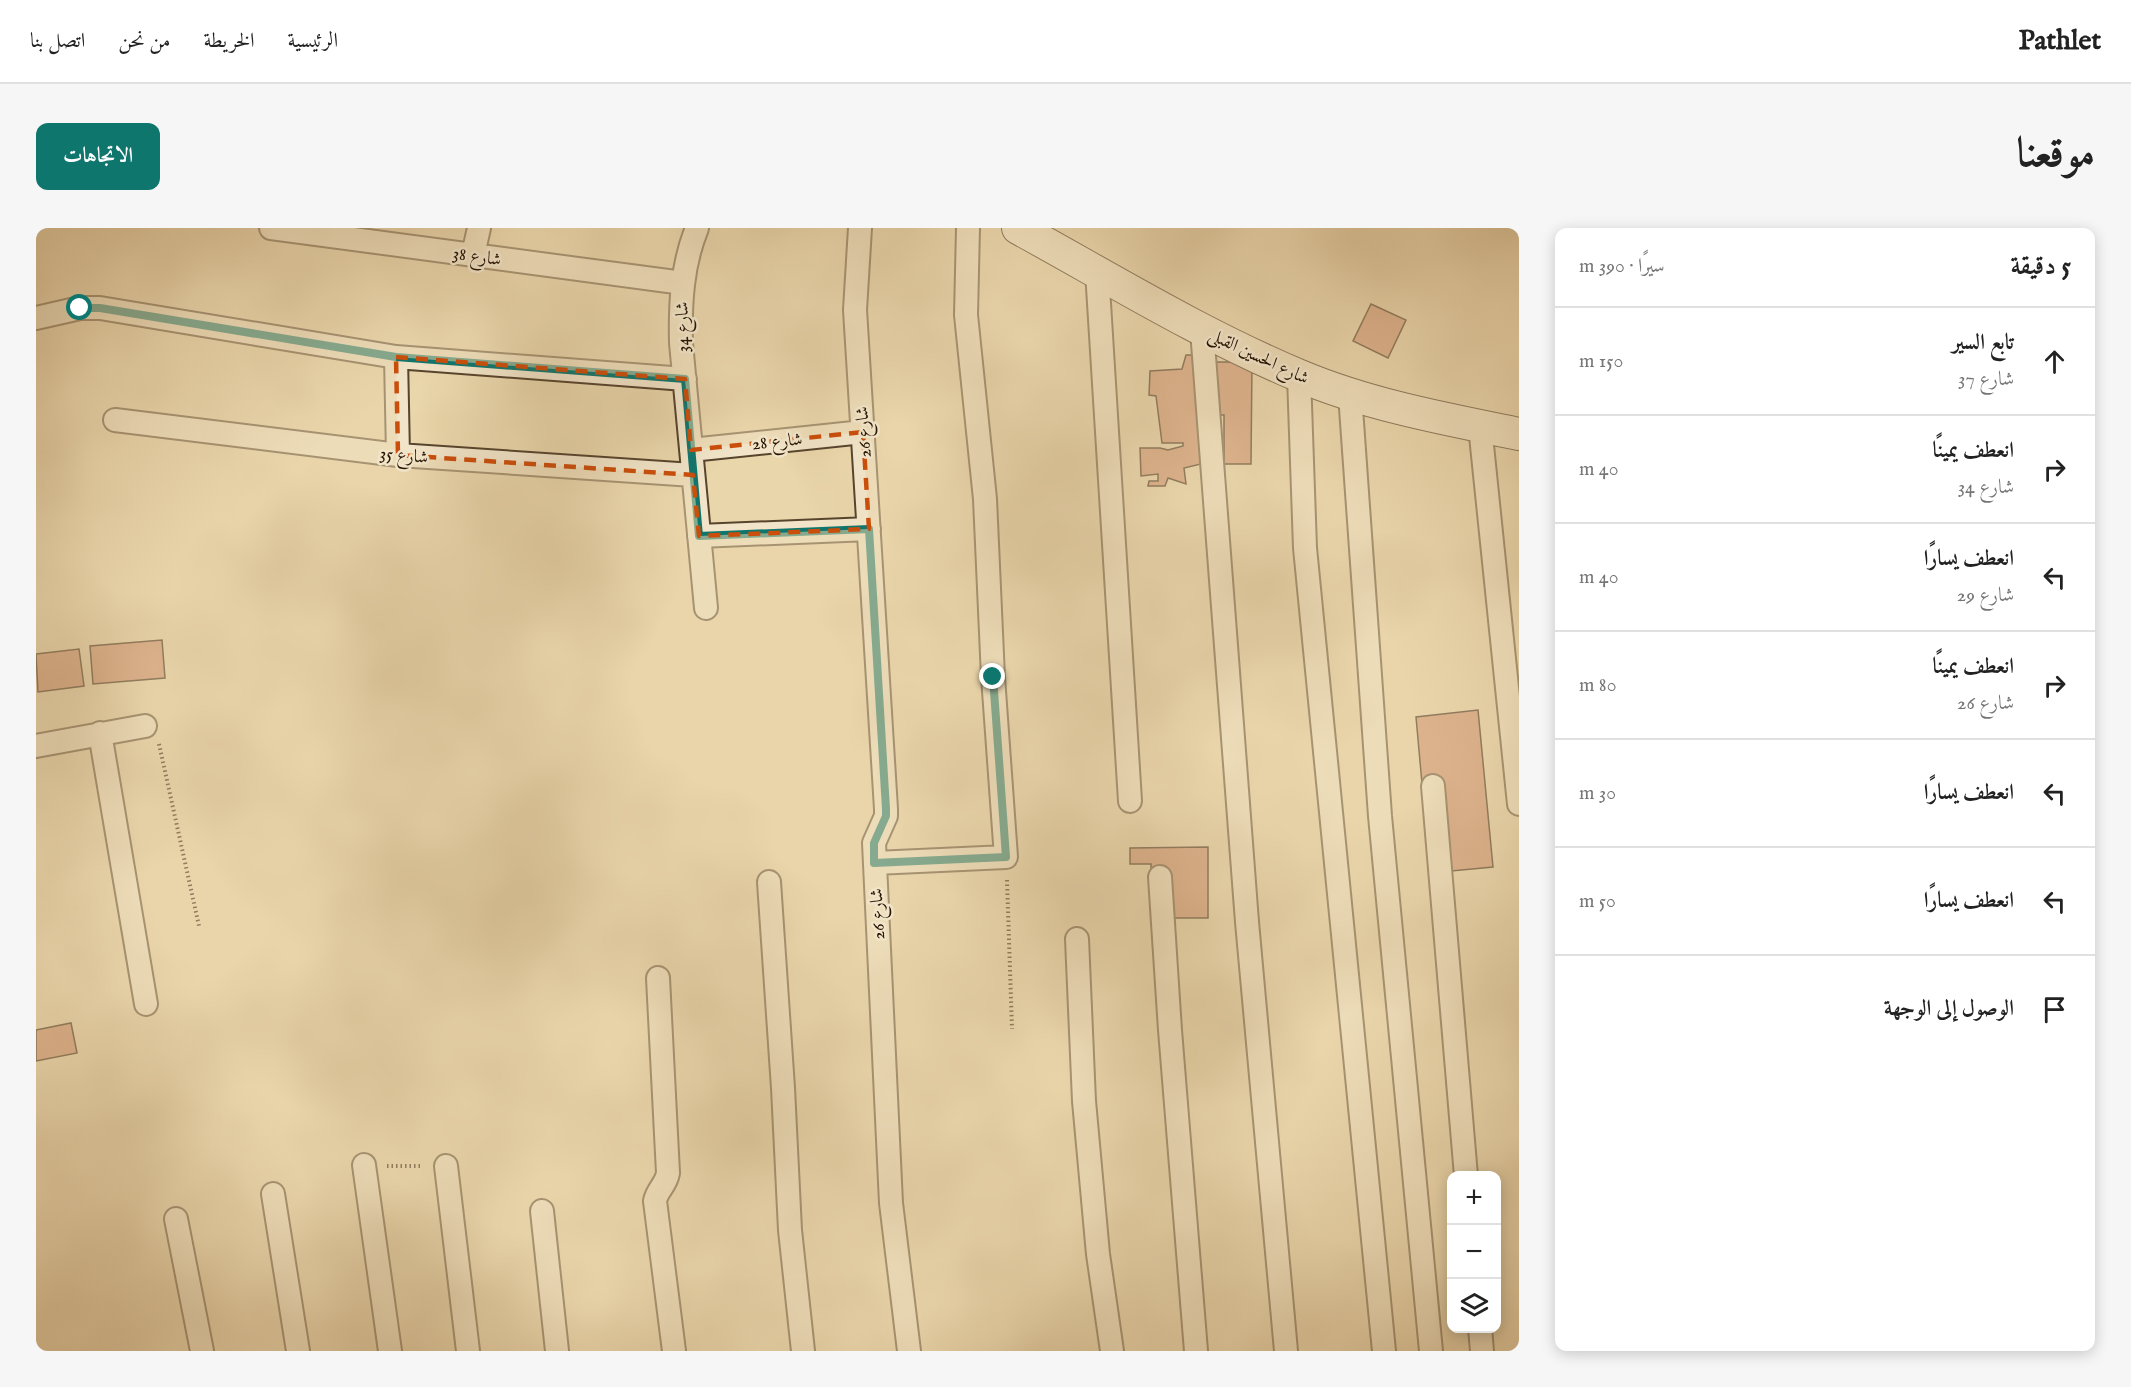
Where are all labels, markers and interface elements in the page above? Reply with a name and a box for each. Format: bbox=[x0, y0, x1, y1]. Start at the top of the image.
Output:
text: Pathlet bbox=[2018, 24, 2101, 59]
text: اتصل بنا bbox=[30, 28, 85, 55]
text: من نحن bbox=[118, 28, 170, 55]
text: الخريطة bbox=[203, 28, 255, 55]
text: الرئيسية bbox=[288, 28, 338, 55]
button: الاتجاهات bbox=[36, 123, 160, 190]
text: موقعنا bbox=[2017, 128, 2095, 181]
street label: شارع 38 bbox=[451, 243, 503, 274]
text: 5 دقيقة bbox=[2011, 250, 2071, 283]
text: سيرًا · 390 m bbox=[1579, 254, 1665, 279]
route start bbox=[66, 294, 92, 320]
street label: شارع 34 bbox=[672, 301, 697, 353]
street label: شارع الحسين القبلى bbox=[1204, 324, 1312, 393]
text: تابع السير bbox=[1952, 329, 2014, 357]
icon: ahead bbox=[2038, 345, 2071, 378]
text: 150 m bbox=[1579, 349, 1623, 374]
text: شارع 37 bbox=[1958, 367, 2014, 392]
street label: شارع 26 bbox=[851, 405, 880, 458]
street label: شارع 28 bbox=[751, 428, 804, 459]
text: انعطف يمينًا bbox=[1933, 437, 2014, 465]
street label: شارع 35 bbox=[379, 443, 429, 472]
icon: right bbox=[2038, 453, 2071, 486]
text: 40 m bbox=[1579, 457, 1618, 482]
text: شارع 34 bbox=[1958, 475, 2014, 500]
text: انعطف يسارًا bbox=[1924, 545, 2014, 573]
icon: left bbox=[2038, 561, 2071, 594]
text: 40 m bbox=[1579, 565, 1618, 590]
text: شارع 29 bbox=[1957, 583, 2014, 608]
text: انعطف يمينًا bbox=[1933, 653, 2014, 681]
route end bbox=[979, 663, 1005, 689]
icon: right bbox=[2038, 669, 2071, 702]
text: 80 m bbox=[1579, 673, 1617, 698]
text: شارع 26 bbox=[1957, 691, 2014, 716]
icon: left bbox=[2038, 777, 2071, 810]
text: انعطف يسارًا bbox=[1924, 779, 2014, 807]
text: 30 m bbox=[1579, 781, 1616, 806]
icon: left bbox=[2038, 885, 2071, 918]
text: انعطف يسارًا bbox=[1924, 887, 2014, 915]
street label: شارع 26 bbox=[866, 888, 893, 940]
text: 50 m bbox=[1579, 889, 1616, 914]
icon: arrive bbox=[2038, 993, 2071, 1026]
text: الوصول إلى الوجهة bbox=[1884, 995, 2014, 1023]
map controls bbox=[1447, 1171, 1501, 1333]
button: + bbox=[1447, 1171, 1501, 1225]
button: − bbox=[1447, 1225, 1501, 1279]
button: layers bbox=[1447, 1279, 1501, 1333]

